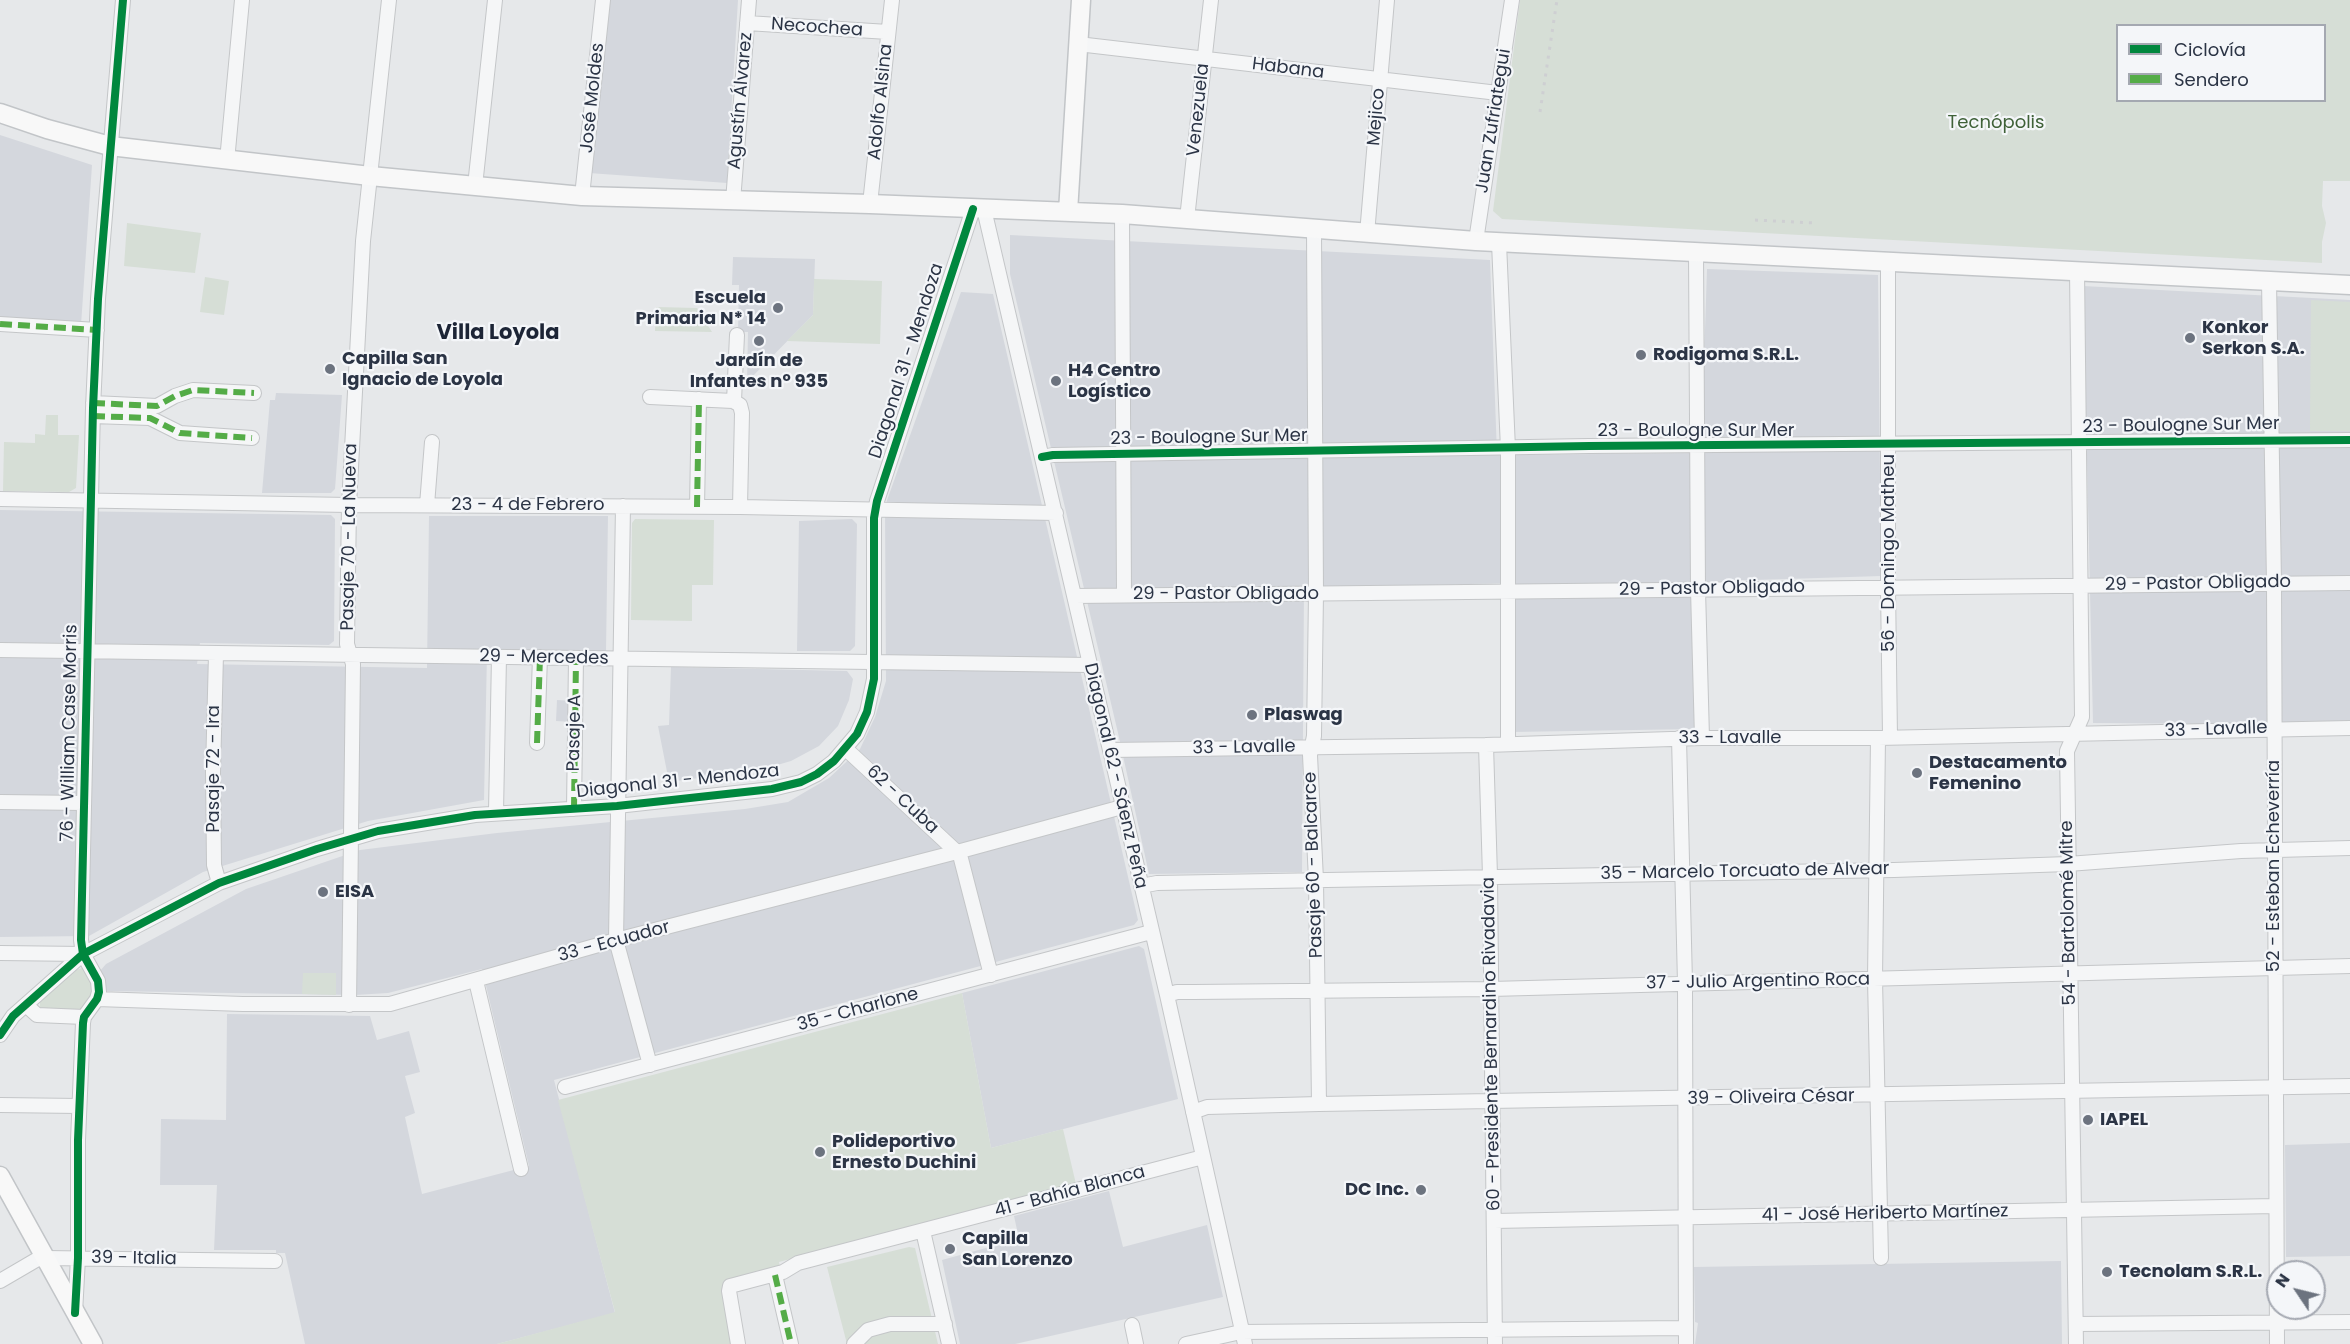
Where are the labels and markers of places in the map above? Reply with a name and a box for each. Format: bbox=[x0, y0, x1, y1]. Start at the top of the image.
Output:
place label: Escuela Primaria N* 14 bbox=[636, 287, 766, 330]
marker: Escuela Primaria N* 14 bbox=[771, 301, 785, 315]
place label: Konkor Serkon S.A. bbox=[2202, 317, 2305, 360]
marker: Konkor Serkon S.A. bbox=[2183, 331, 2197, 345]
marker: Jardín de Infantes nº 935 bbox=[752, 334, 766, 348]
place label: Rodigoma S.R.L. bbox=[1653, 344, 1799, 366]
place label: Capilla San Ignacio de Loyola bbox=[342, 348, 503, 391]
marker: Rodigoma S.R.L. bbox=[1634, 348, 1648, 362]
place label: Jardín de Infantes nº 935 bbox=[690, 350, 828, 392]
place label: H4 Centro Logístico bbox=[1068, 360, 1161, 403]
marker: Capilla San Ignacio de Loyola bbox=[323, 362, 337, 376]
marker: H4 Centro Logístico bbox=[1049, 374, 1063, 388]
place label: Plaswag bbox=[1264, 704, 1343, 726]
marker: Plaswag bbox=[1245, 708, 1259, 722]
place label: Destacamento Femenino bbox=[1929, 752, 2067, 795]
marker: Destacamento Femenino bbox=[1910, 766, 1924, 780]
place label: EISA bbox=[335, 881, 374, 903]
marker: EISA bbox=[316, 885, 330, 899]
place label: IAPEL bbox=[2100, 1109, 2148, 1131]
marker: IAPEL bbox=[2081, 1113, 2095, 1127]
place label: Polideportivo Ernesto Duchini bbox=[832, 1131, 976, 1174]
marker: Polideportivo Ernesto Duchini bbox=[813, 1145, 827, 1159]
place label: DC Inc. bbox=[1345, 1179, 1409, 1201]
marker: DC Inc. bbox=[1414, 1183, 1428, 1197]
place label: Capilla San Lorenzo bbox=[962, 1228, 1073, 1270]
marker: Capilla San Lorenzo bbox=[943, 1242, 957, 1256]
place label: Tecnolam S.R.L. bbox=[2119, 1261, 2262, 1283]
marker: Tecnolam S.R.L. bbox=[2100, 1265, 2114, 1279]

